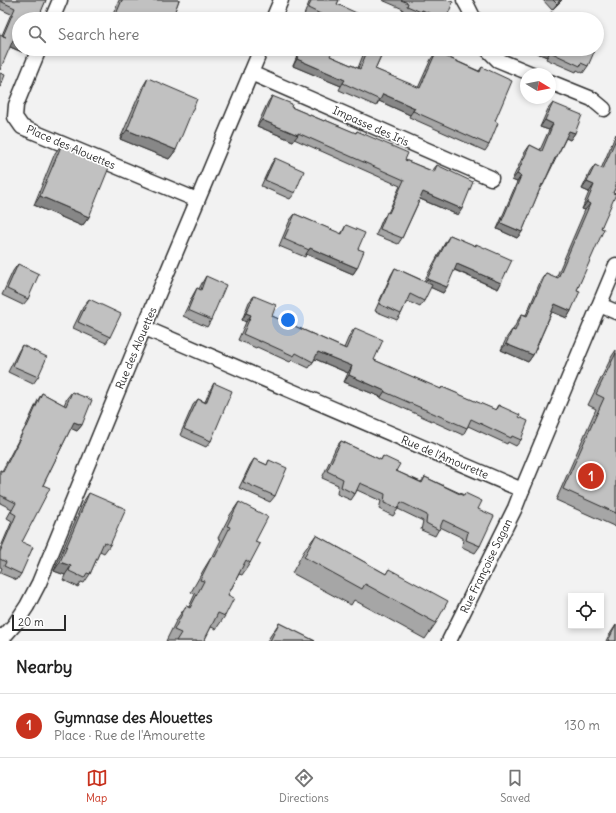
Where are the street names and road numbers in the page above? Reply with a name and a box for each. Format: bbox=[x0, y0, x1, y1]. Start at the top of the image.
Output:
street label: Impasse des Iris bbox=[331, 103, 411, 149]
street label: Place des Alouettes bbox=[24, 122, 118, 172]
street label: Rue des Alouettes bbox=[112, 305, 160, 391]
street label: Rue de l'Amourette bbox=[399, 432, 491, 482]
street label: Rue Françoise Sagan bbox=[457, 516, 515, 616]

